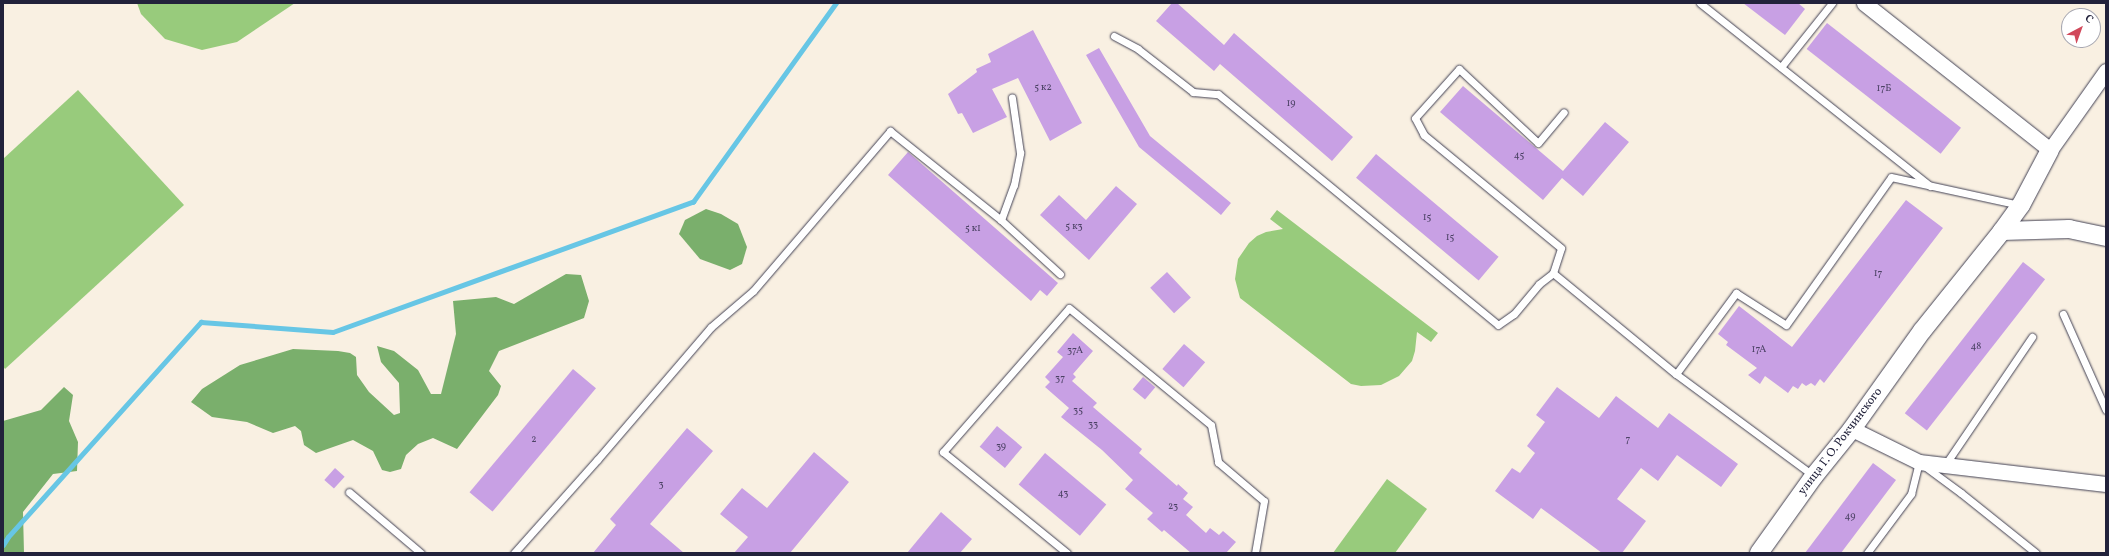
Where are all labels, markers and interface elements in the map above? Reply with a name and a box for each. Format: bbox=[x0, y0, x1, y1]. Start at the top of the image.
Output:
north arrow bbox=[2061, 8, 2101, 48]
text: С bbox=[2081, 11, 2096, 27]
house number: 5 к2 bbox=[1034, 82, 1052, 94]
house number: 17Б bbox=[1877, 83, 1891, 95]
house number: 19 bbox=[1286, 98, 1296, 110]
house number: 45 bbox=[1514, 150, 1524, 162]
house number: 15 bbox=[1423, 212, 1431, 224]
house number: 5 к3 bbox=[1065, 221, 1083, 233]
house number: 5 к1 bbox=[965, 223, 981, 235]
house number: 15 bbox=[1446, 232, 1454, 244]
house number: 17 bbox=[1874, 268, 1882, 280]
house number: 48 bbox=[1971, 341, 1981, 353]
house number: 17А bbox=[1752, 344, 1766, 356]
house number: 37А bbox=[1067, 345, 1083, 357]
house number: 37 bbox=[1055, 373, 1065, 385]
street label: улица Г. О. Рокчинского bbox=[1796, 385, 1886, 499]
house number: 35 bbox=[1073, 405, 1083, 417]
house number: 33 bbox=[1088, 419, 1098, 431]
house number: 2 bbox=[531, 434, 537, 446]
house number: 7 bbox=[1626, 434, 1630, 446]
house number: 39 bbox=[996, 441, 1006, 453]
house number: 3 bbox=[658, 479, 664, 491]
house number: 43 bbox=[1058, 488, 1068, 500]
house number: 23 bbox=[1168, 501, 1178, 513]
house number: 49 bbox=[1845, 511, 1855, 523]

